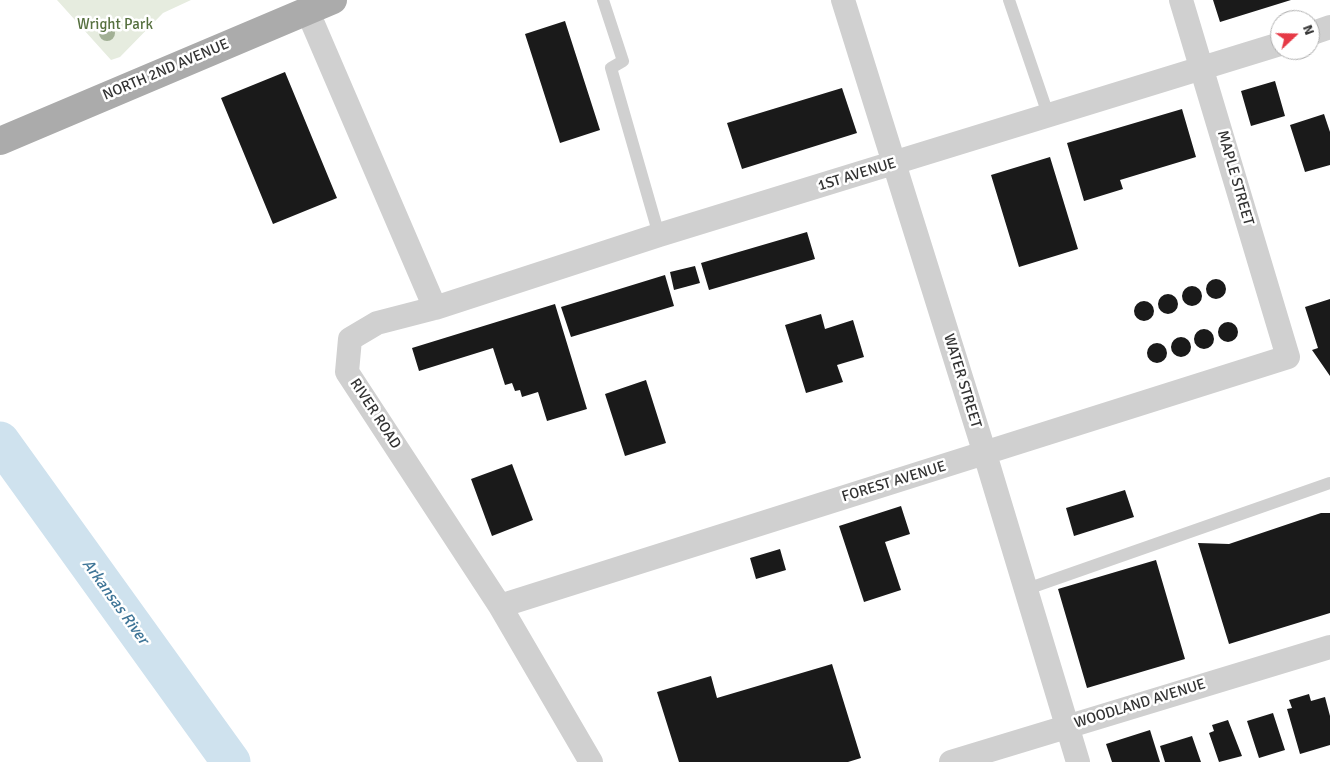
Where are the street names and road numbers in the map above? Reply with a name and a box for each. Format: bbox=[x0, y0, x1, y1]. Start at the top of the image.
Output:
street label: NORTH 2ND AVENUE bbox=[100, 35, 232, 105]
street label: MAPLE STREET bbox=[1213, 128, 1257, 228]
street label: 1ST AVENUE bbox=[816, 155, 898, 195]
street label: WATER STREET bbox=[939, 332, 985, 430]
street label: RIVER ROAD bbox=[346, 375, 404, 453]
street label: FOREST AVENUE bbox=[840, 458, 948, 506]
street label: WOODLAND AVENUE bbox=[1072, 675, 1208, 733]

